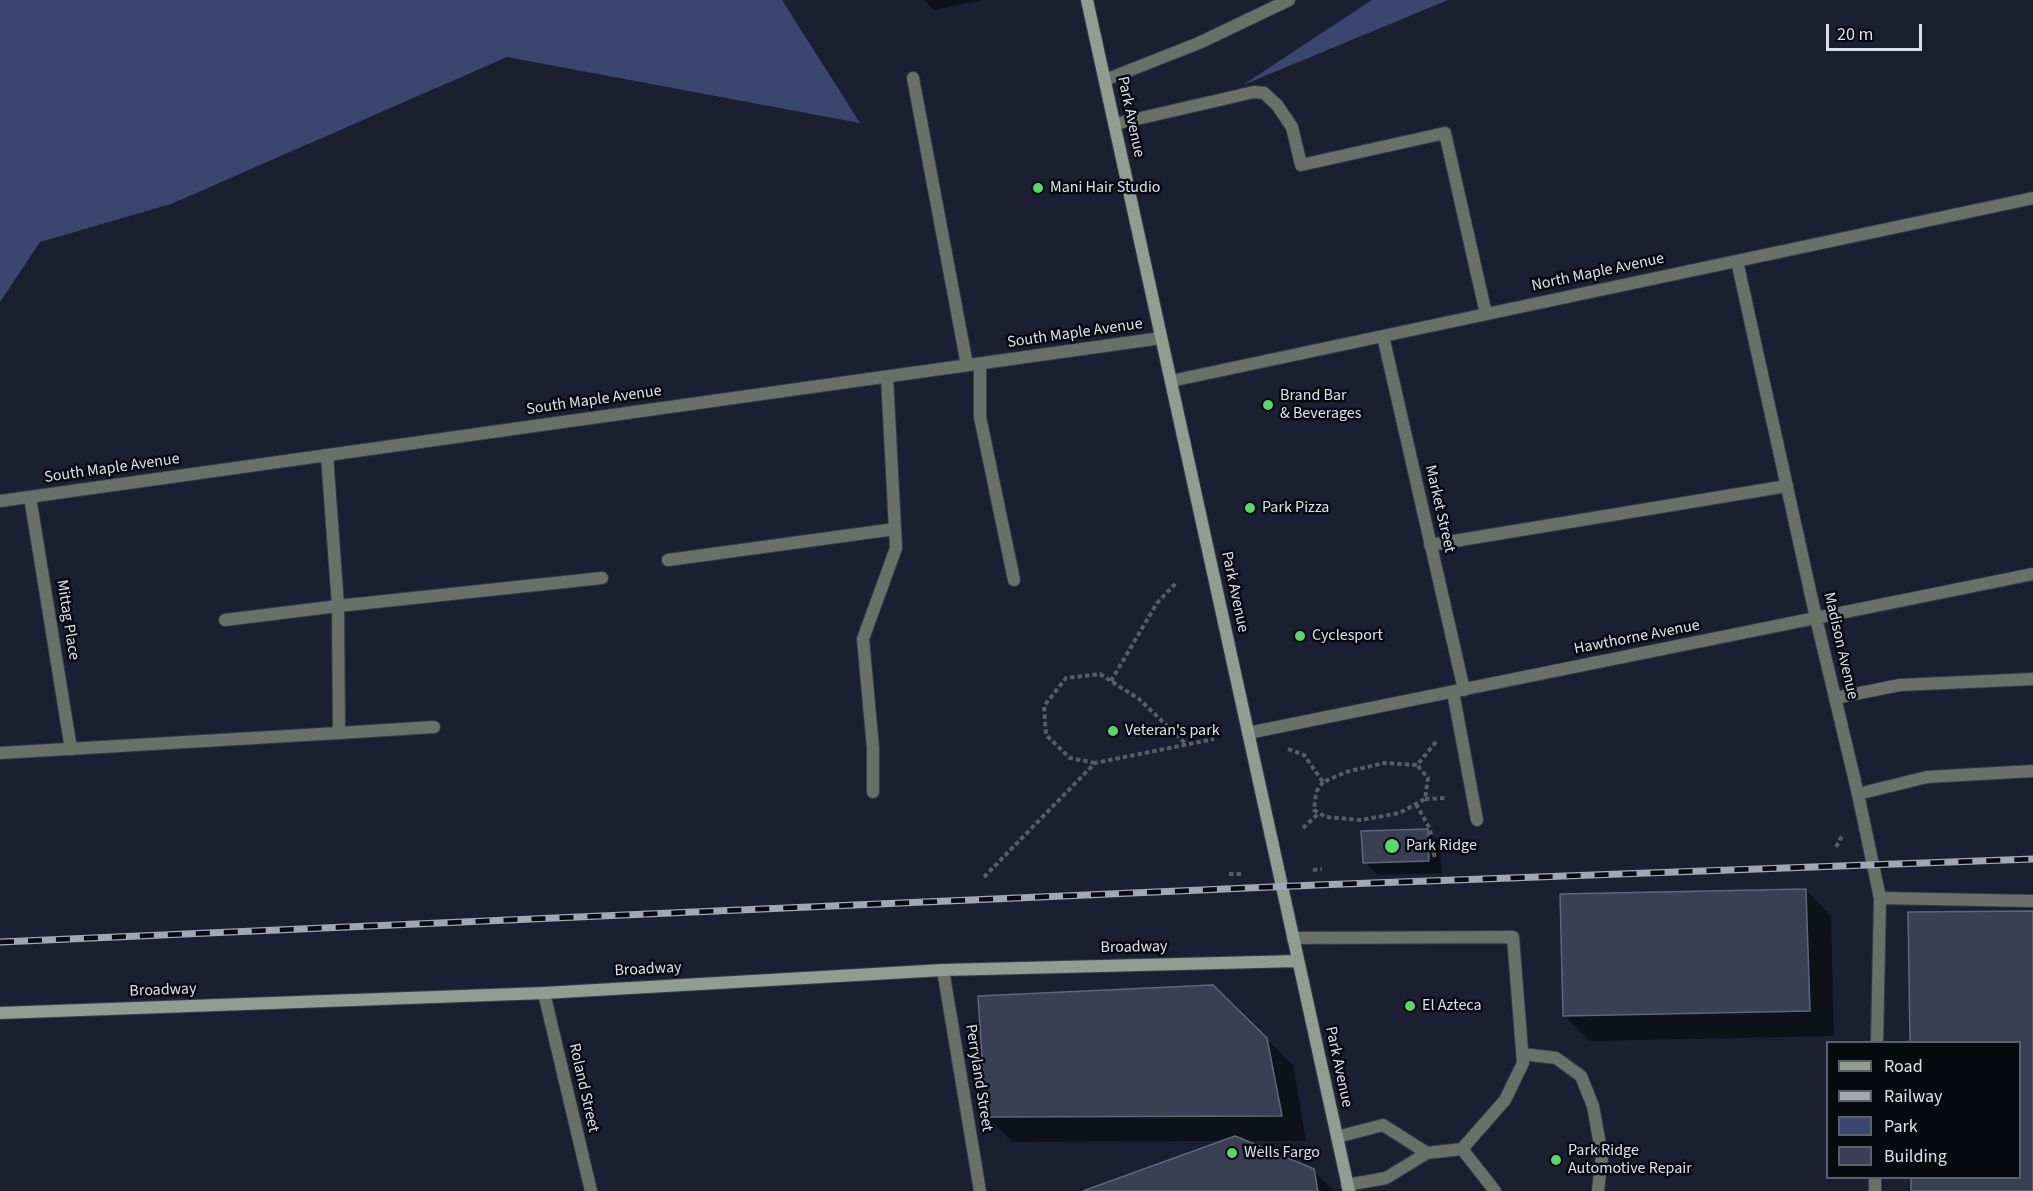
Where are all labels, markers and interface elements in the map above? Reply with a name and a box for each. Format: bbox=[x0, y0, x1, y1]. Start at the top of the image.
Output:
scale bar bbox=[1829, 12, 1925, 50]
text: 20 m bbox=[1837, 22, 1873, 47]
street label: Park Avenue bbox=[1112, 75, 1148, 159]
place label: Mani Hair Studio bbox=[1050, 178, 1161, 198]
marker: Mani Hair Studio bbox=[1031, 181, 1045, 195]
street label: North Maple Avenue bbox=[1530, 250, 1666, 296]
street label: South Maple Avenue bbox=[1006, 315, 1144, 353]
street label: South Maple Avenue bbox=[525, 382, 663, 420]
place label: Brand Bar & Beverages bbox=[1280, 386, 1361, 424]
marker: Brand Bar & Beverages bbox=[1261, 398, 1275, 412]
street label: South Maple Avenue bbox=[43, 450, 181, 488]
street label: Market Street bbox=[1420, 463, 1458, 555]
place label: Park Pizza bbox=[1262, 498, 1329, 518]
marker: Park Pizza bbox=[1243, 501, 1257, 515]
street label: Park Avenue bbox=[1216, 550, 1252, 634]
street label: Mittag Place bbox=[51, 578, 83, 662]
street label: Madison Avenue bbox=[1818, 591, 1862, 701]
street label: Hawthorne Avenue bbox=[1573, 616, 1701, 660]
place label: Cyclesport bbox=[1312, 626, 1383, 646]
marker: Cyclesport bbox=[1293, 629, 1307, 643]
place label: Veteran's park bbox=[1125, 721, 1220, 741]
marker: Veteran's park bbox=[1106, 724, 1120, 738]
place label: Park Ridge bbox=[1406, 836, 1477, 856]
marker: Park Ridge bbox=[1383, 837, 1401, 855]
street label: Broadway bbox=[1100, 938, 1168, 958]
street label: Broadway bbox=[614, 959, 682, 981]
street label: Broadway bbox=[129, 980, 197, 1002]
place label: El Azteca bbox=[1422, 996, 1482, 1016]
marker: El Azteca bbox=[1403, 999, 1417, 1013]
street label: Perryland Street bbox=[960, 1023, 996, 1133]
street label: Park Avenue bbox=[1320, 1025, 1356, 1109]
legend bbox=[1826, 1041, 2021, 1179]
street label: Roland Street bbox=[563, 1042, 603, 1134]
text: Road bbox=[1884, 1054, 1923, 1079]
text: Railway bbox=[1884, 1084, 1943, 1109]
text: Park bbox=[1884, 1114, 1918, 1139]
place label: Park Ridge Automotive Repair bbox=[1568, 1141, 1692, 1179]
place label: Wells Fargo bbox=[1244, 1143, 1320, 1163]
text: Building bbox=[1884, 1144, 1947, 1169]
marker: Wells Fargo bbox=[1225, 1146, 1239, 1160]
marker: Park Ridge Automotive Repair bbox=[1549, 1153, 1563, 1167]

